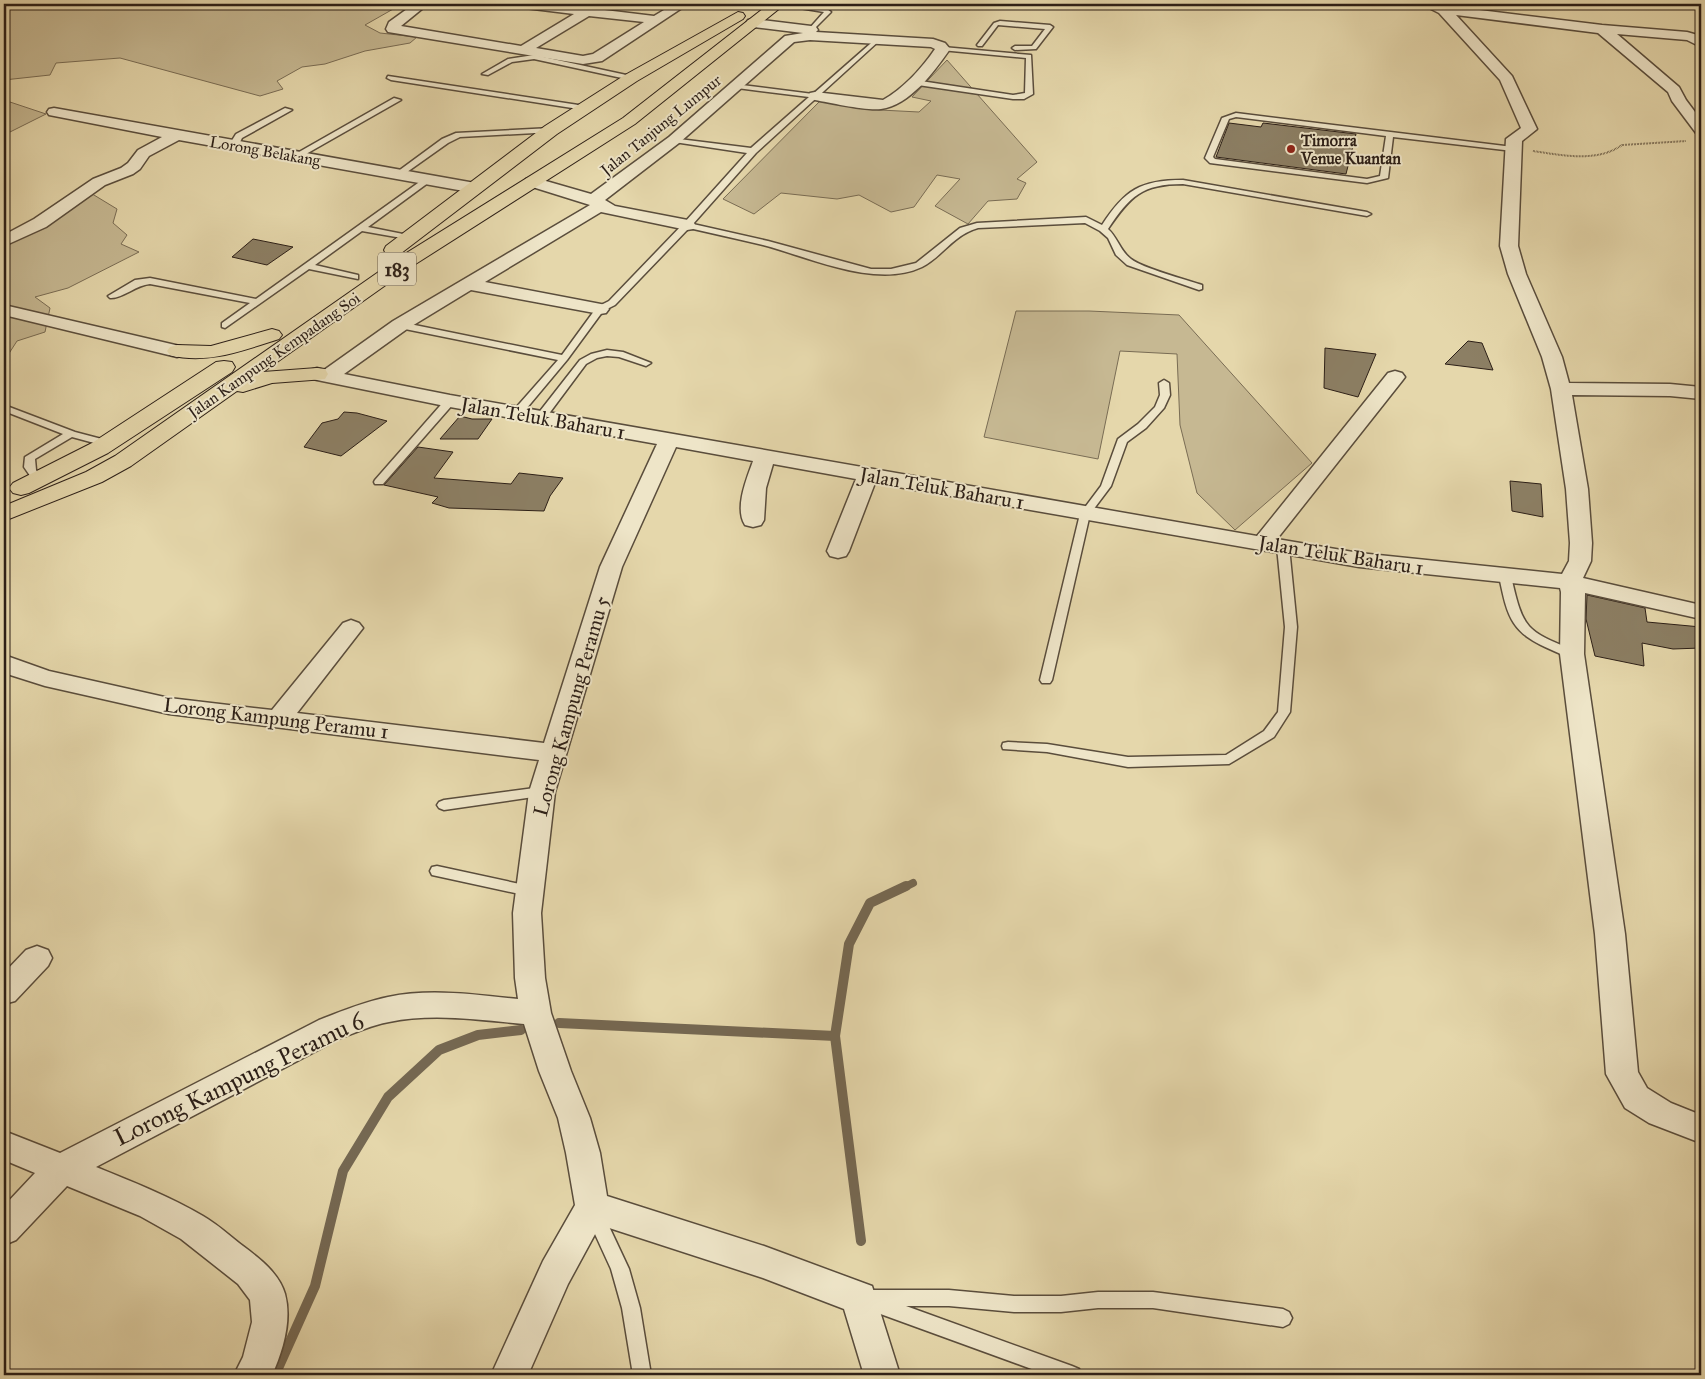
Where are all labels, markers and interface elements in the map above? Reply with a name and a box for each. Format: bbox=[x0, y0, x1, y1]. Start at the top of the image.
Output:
street label: Jalan Tanjung Lumpur bbox=[595, 70, 726, 182]
place label: Timorra Venue Kuantan bbox=[1300, 131, 1401, 168]
street label: Lorong Belakang bbox=[208, 132, 322, 171]
marker: Timorra Venue Kuantan bbox=[1285, 143, 1297, 155]
road number: 183 bbox=[378, 252, 416, 286]
street label: Jalan Kampung Kempadang Soi bbox=[183, 288, 365, 424]
street label: Jalan Teluk Baharu 1 bbox=[457, 391, 627, 445]
street label: Jalan Teluk Baharu 1 bbox=[856, 461, 1026, 515]
street label: Jalan Teluk Baharu 1 bbox=[1255, 530, 1425, 581]
street label: Lorong Kampung Peramu 5 bbox=[528, 593, 615, 819]
street label: Lorong Kampung Peramu 1 bbox=[162, 692, 390, 745]
street label: Lorong Kampung Peramu 6 bbox=[109, 1005, 370, 1153]

